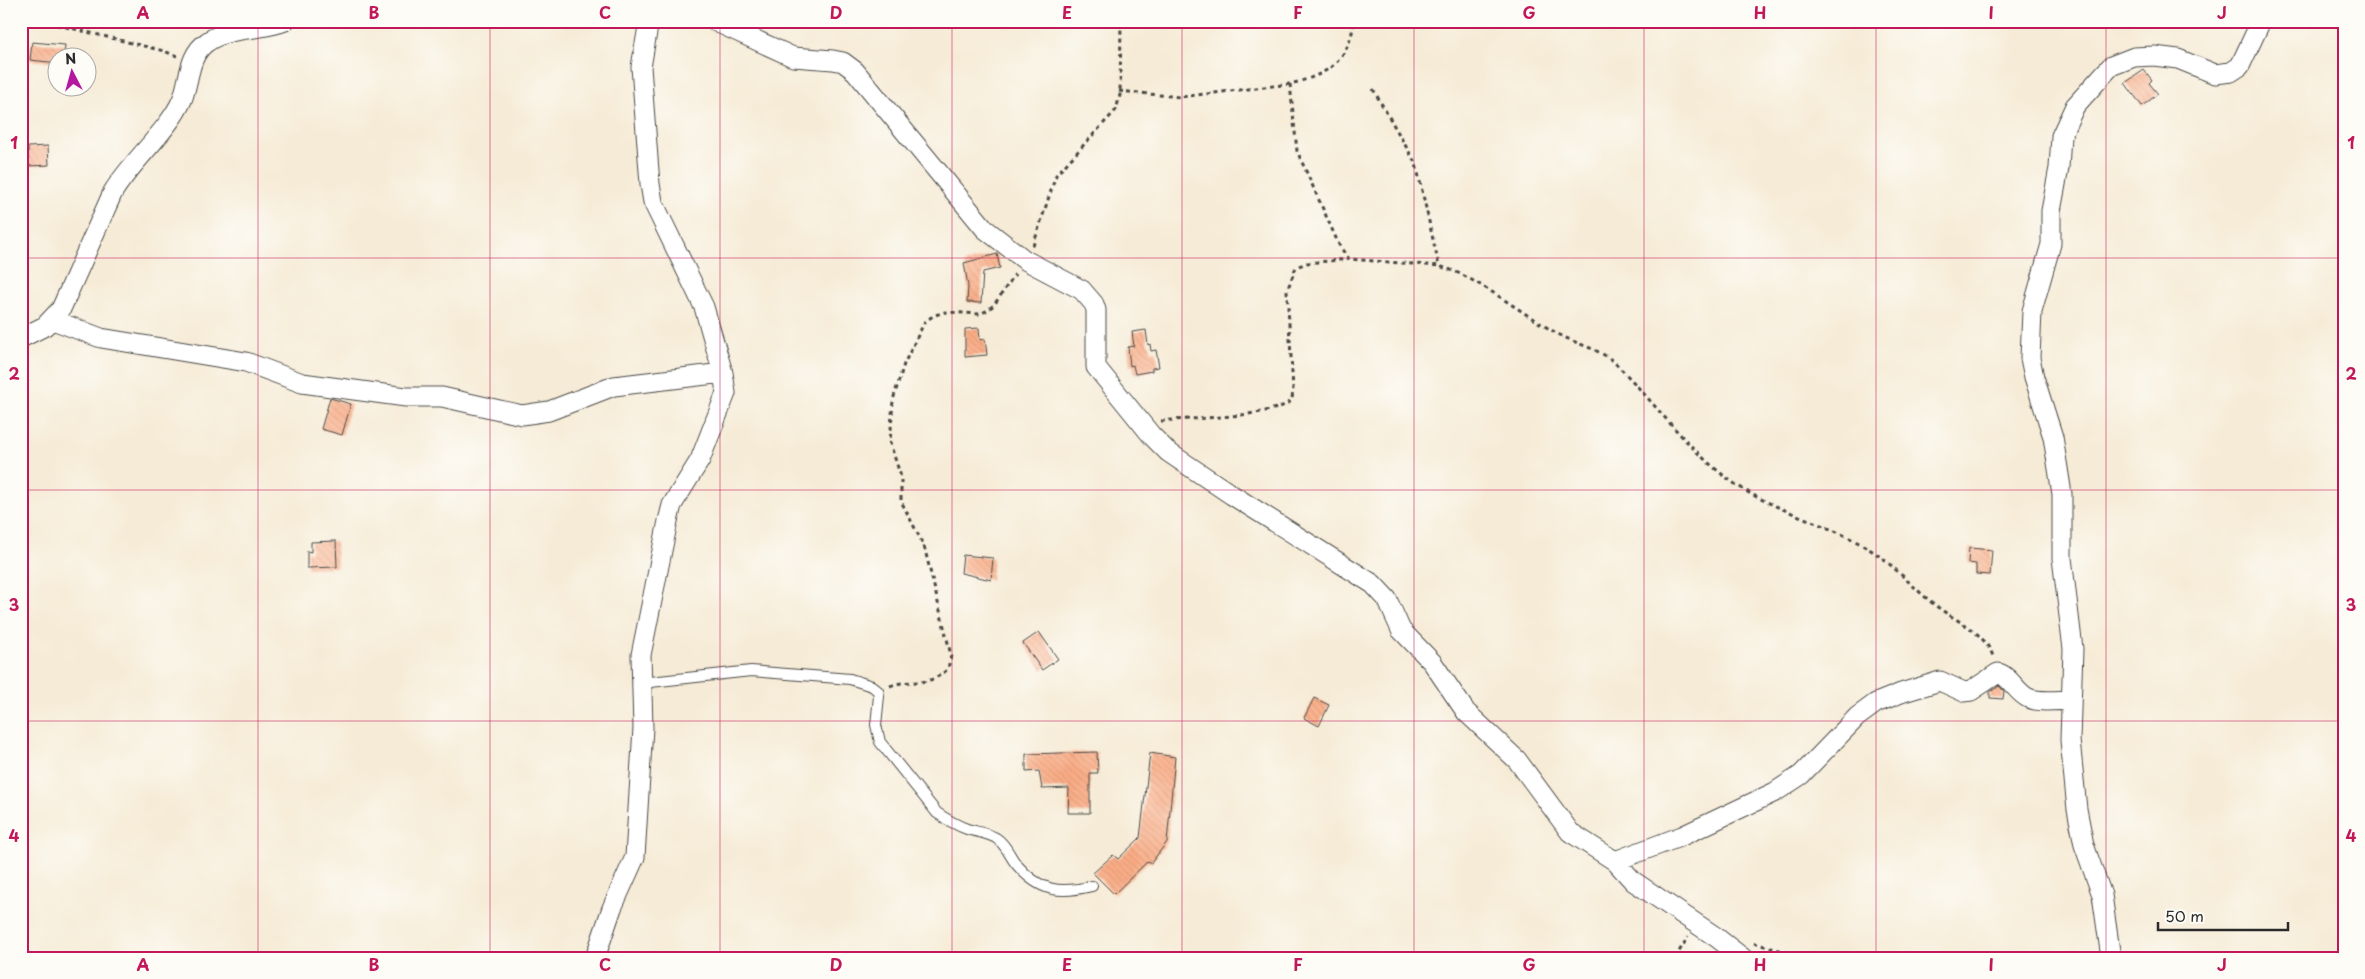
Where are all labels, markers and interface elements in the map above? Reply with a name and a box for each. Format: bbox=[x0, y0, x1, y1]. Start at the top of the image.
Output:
text: A bbox=[137, 0, 150, 24]
text: B bbox=[369, 0, 380, 24]
text: C bbox=[599, 0, 611, 24]
text: D bbox=[830, 0, 842, 24]
text: E bbox=[1062, 0, 1072, 24]
text: F bbox=[1293, 0, 1303, 24]
text: G bbox=[1522, 0, 1536, 24]
text: H bbox=[1754, 0, 1766, 24]
text: I bbox=[1988, 0, 1994, 24]
text: J bbox=[2217, 0, 2227, 24]
north arrow bbox=[48, 48, 98, 98]
text: N bbox=[64, 48, 77, 70]
text: 1 bbox=[10, 130, 18, 154]
text: 1 bbox=[2347, 130, 2355, 154]
text: 2 bbox=[8, 361, 20, 385]
text: 2 bbox=[2345, 361, 2357, 385]
text: 3 bbox=[9, 592, 19, 616]
text: 3 bbox=[2346, 592, 2356, 616]
text: 4 bbox=[9, 823, 20, 847]
text: 4 bbox=[2346, 823, 2357, 847]
scale bar bbox=[2158, 899, 2288, 931]
text: 50 m bbox=[2165, 904, 2204, 927]
text: A bbox=[137, 952, 150, 976]
text: B bbox=[369, 952, 380, 976]
text: C bbox=[599, 952, 611, 976]
text: D bbox=[830, 952, 842, 976]
text: E bbox=[1062, 952, 1072, 976]
text: F bbox=[1293, 952, 1303, 976]
text: G bbox=[1522, 952, 1536, 976]
text: H bbox=[1754, 952, 1766, 976]
text: I bbox=[1988, 952, 1994, 976]
text: J bbox=[2217, 952, 2227, 976]

